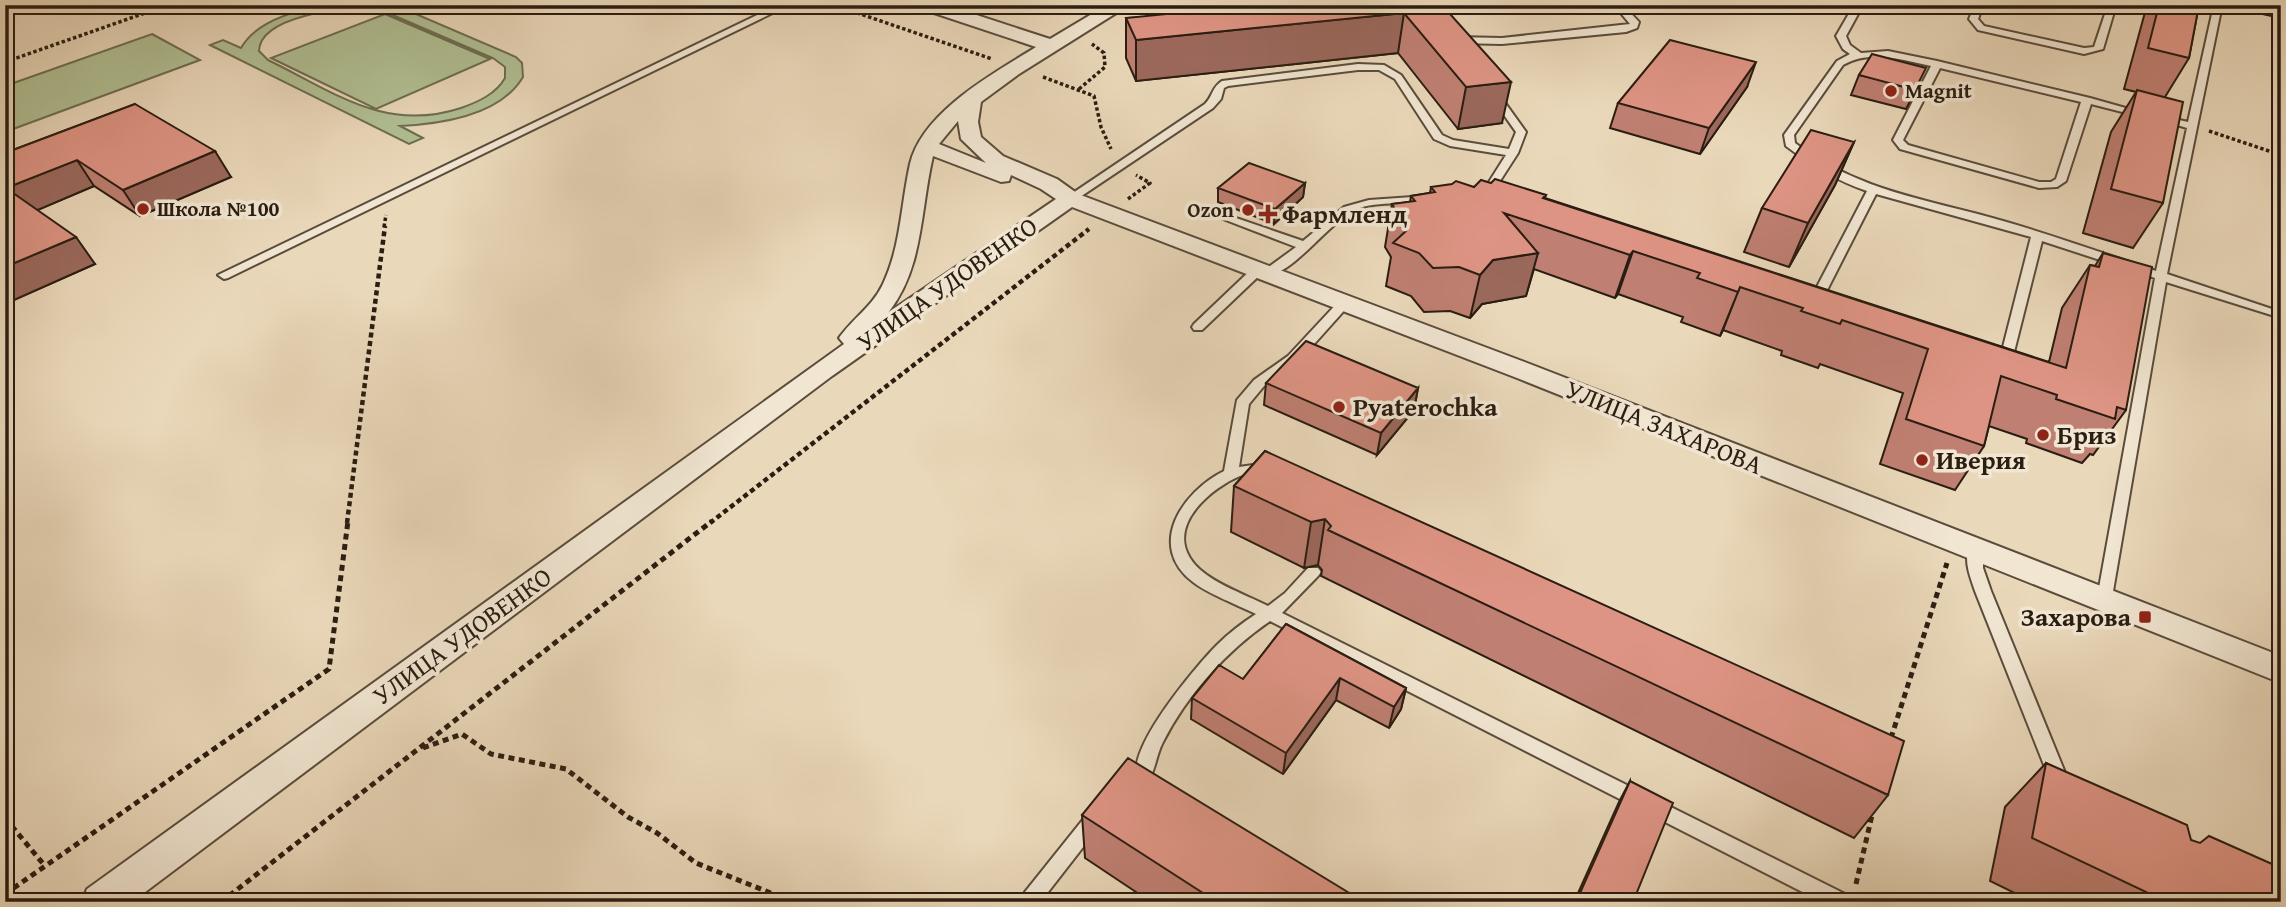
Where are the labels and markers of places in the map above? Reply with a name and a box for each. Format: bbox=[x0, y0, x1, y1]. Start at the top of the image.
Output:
place label: Magnit bbox=[1905, 75, 1972, 106]
marker: Magnit bbox=[1883, 83, 1899, 99]
place label: Школа №100 bbox=[157, 193, 280, 224]
place label: Ozon bbox=[1187, 194, 1235, 225]
place label: Фармленд bbox=[1282, 194, 1407, 233]
marker: Школа №100 bbox=[135, 201, 151, 217]
marker: Ozon bbox=[1240, 202, 1256, 218]
marker: Фармленд bbox=[1260, 206, 1276, 222]
place label: Pyaterochka bbox=[1353, 387, 1498, 426]
marker: Pyaterochka bbox=[1331, 399, 1347, 415]
place label: Бриз bbox=[2057, 415, 2117, 454]
marker: Бриз bbox=[2035, 427, 2051, 443]
place label: Иверия bbox=[1936, 440, 2026, 479]
marker: Иверия bbox=[1914, 452, 1930, 468]
place label: Захарова bbox=[2020, 597, 2132, 636]
marker: Захарова bbox=[2137, 609, 2153, 625]

